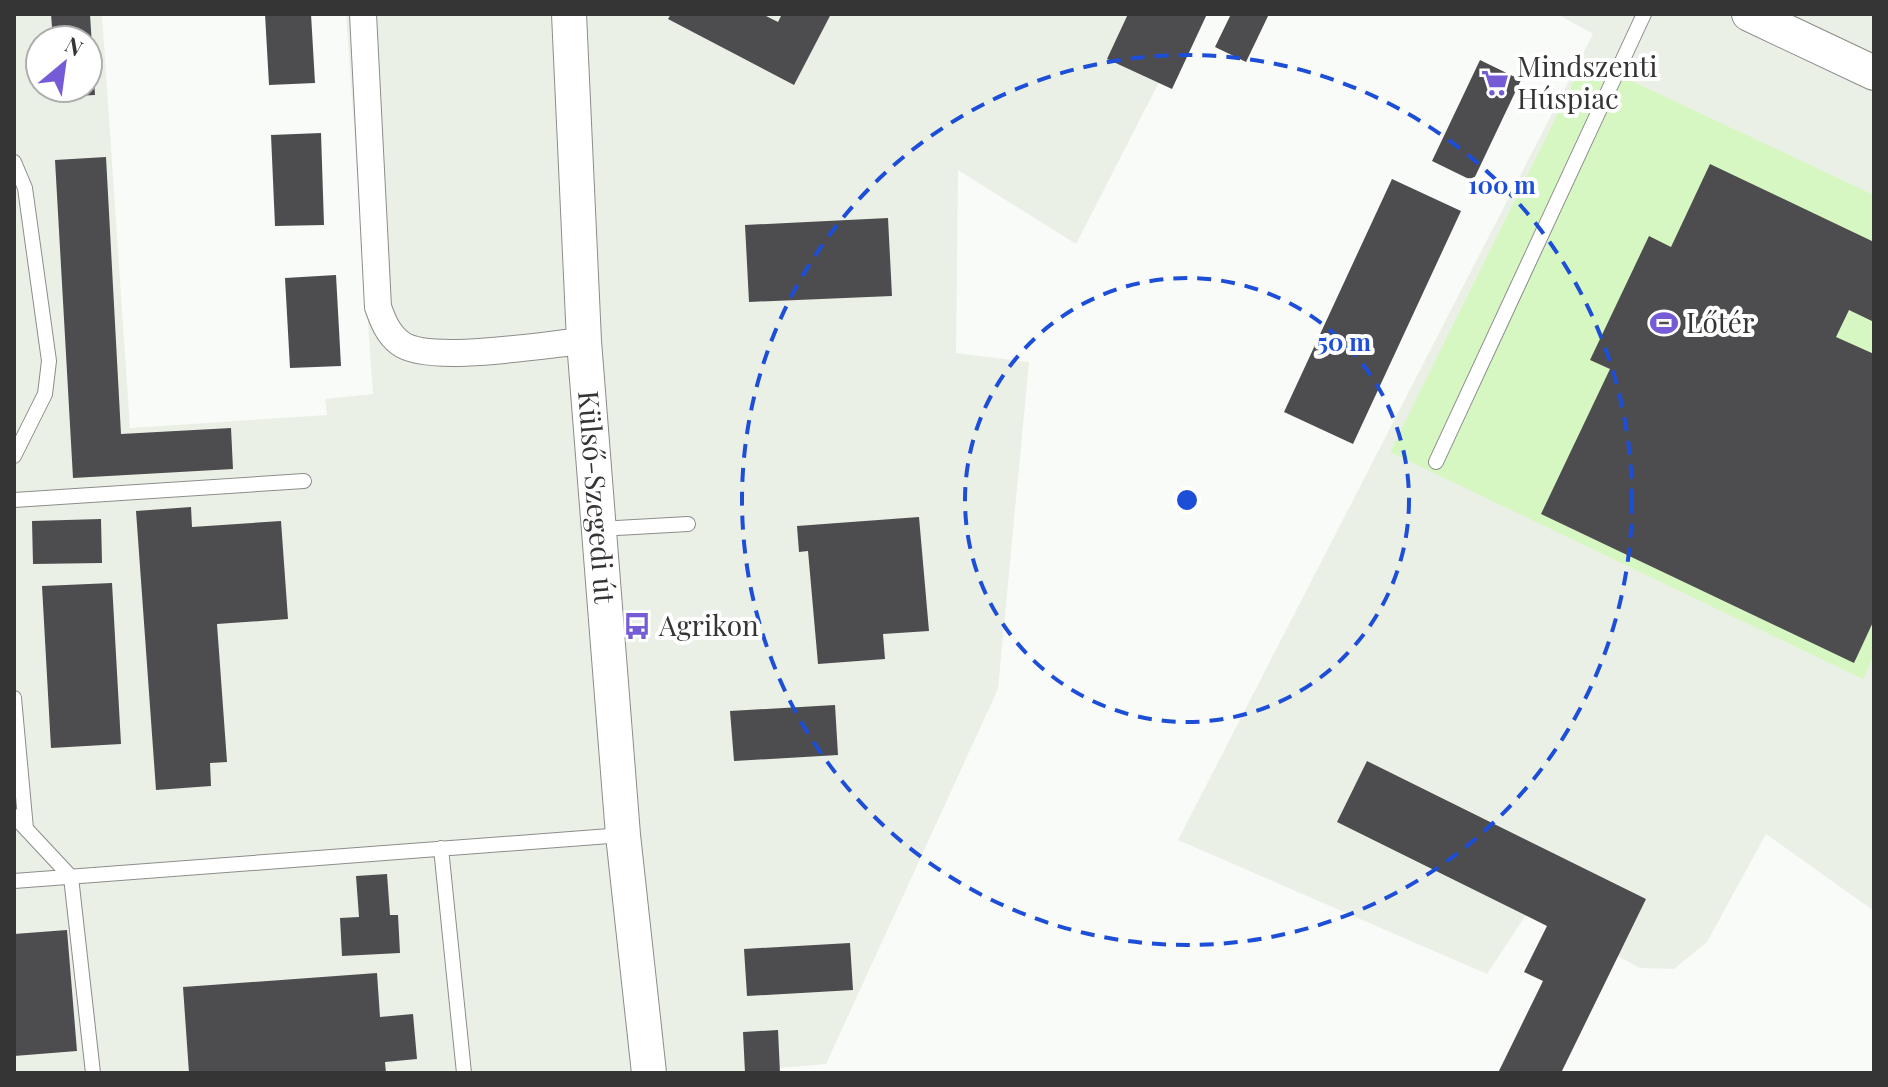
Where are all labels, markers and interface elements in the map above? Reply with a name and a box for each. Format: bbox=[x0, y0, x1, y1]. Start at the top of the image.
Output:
north arrow bbox=[24, 24, 104, 104]
text: N bbox=[60, 29, 88, 63]
place label: Mindszenti Húspiac bbox=[1517, 47, 1657, 116]
supermarket icon: Mindszenti Húspiac bbox=[1480, 68, 1510, 98]
text: 100 m bbox=[1468, 168, 1536, 200]
place label: Lőtér bbox=[1686, 303, 1755, 340]
sports icon: Lőtér bbox=[1649, 308, 1679, 338]
text: 50 m bbox=[1317, 325, 1371, 357]
street label: Külső-Szegedi út bbox=[571, 389, 625, 606]
centre of rings bbox=[1173, 486, 1201, 514]
place label: Agrikon bbox=[658, 606, 759, 643]
bus stop icon: Agrikon bbox=[622, 611, 652, 641]

